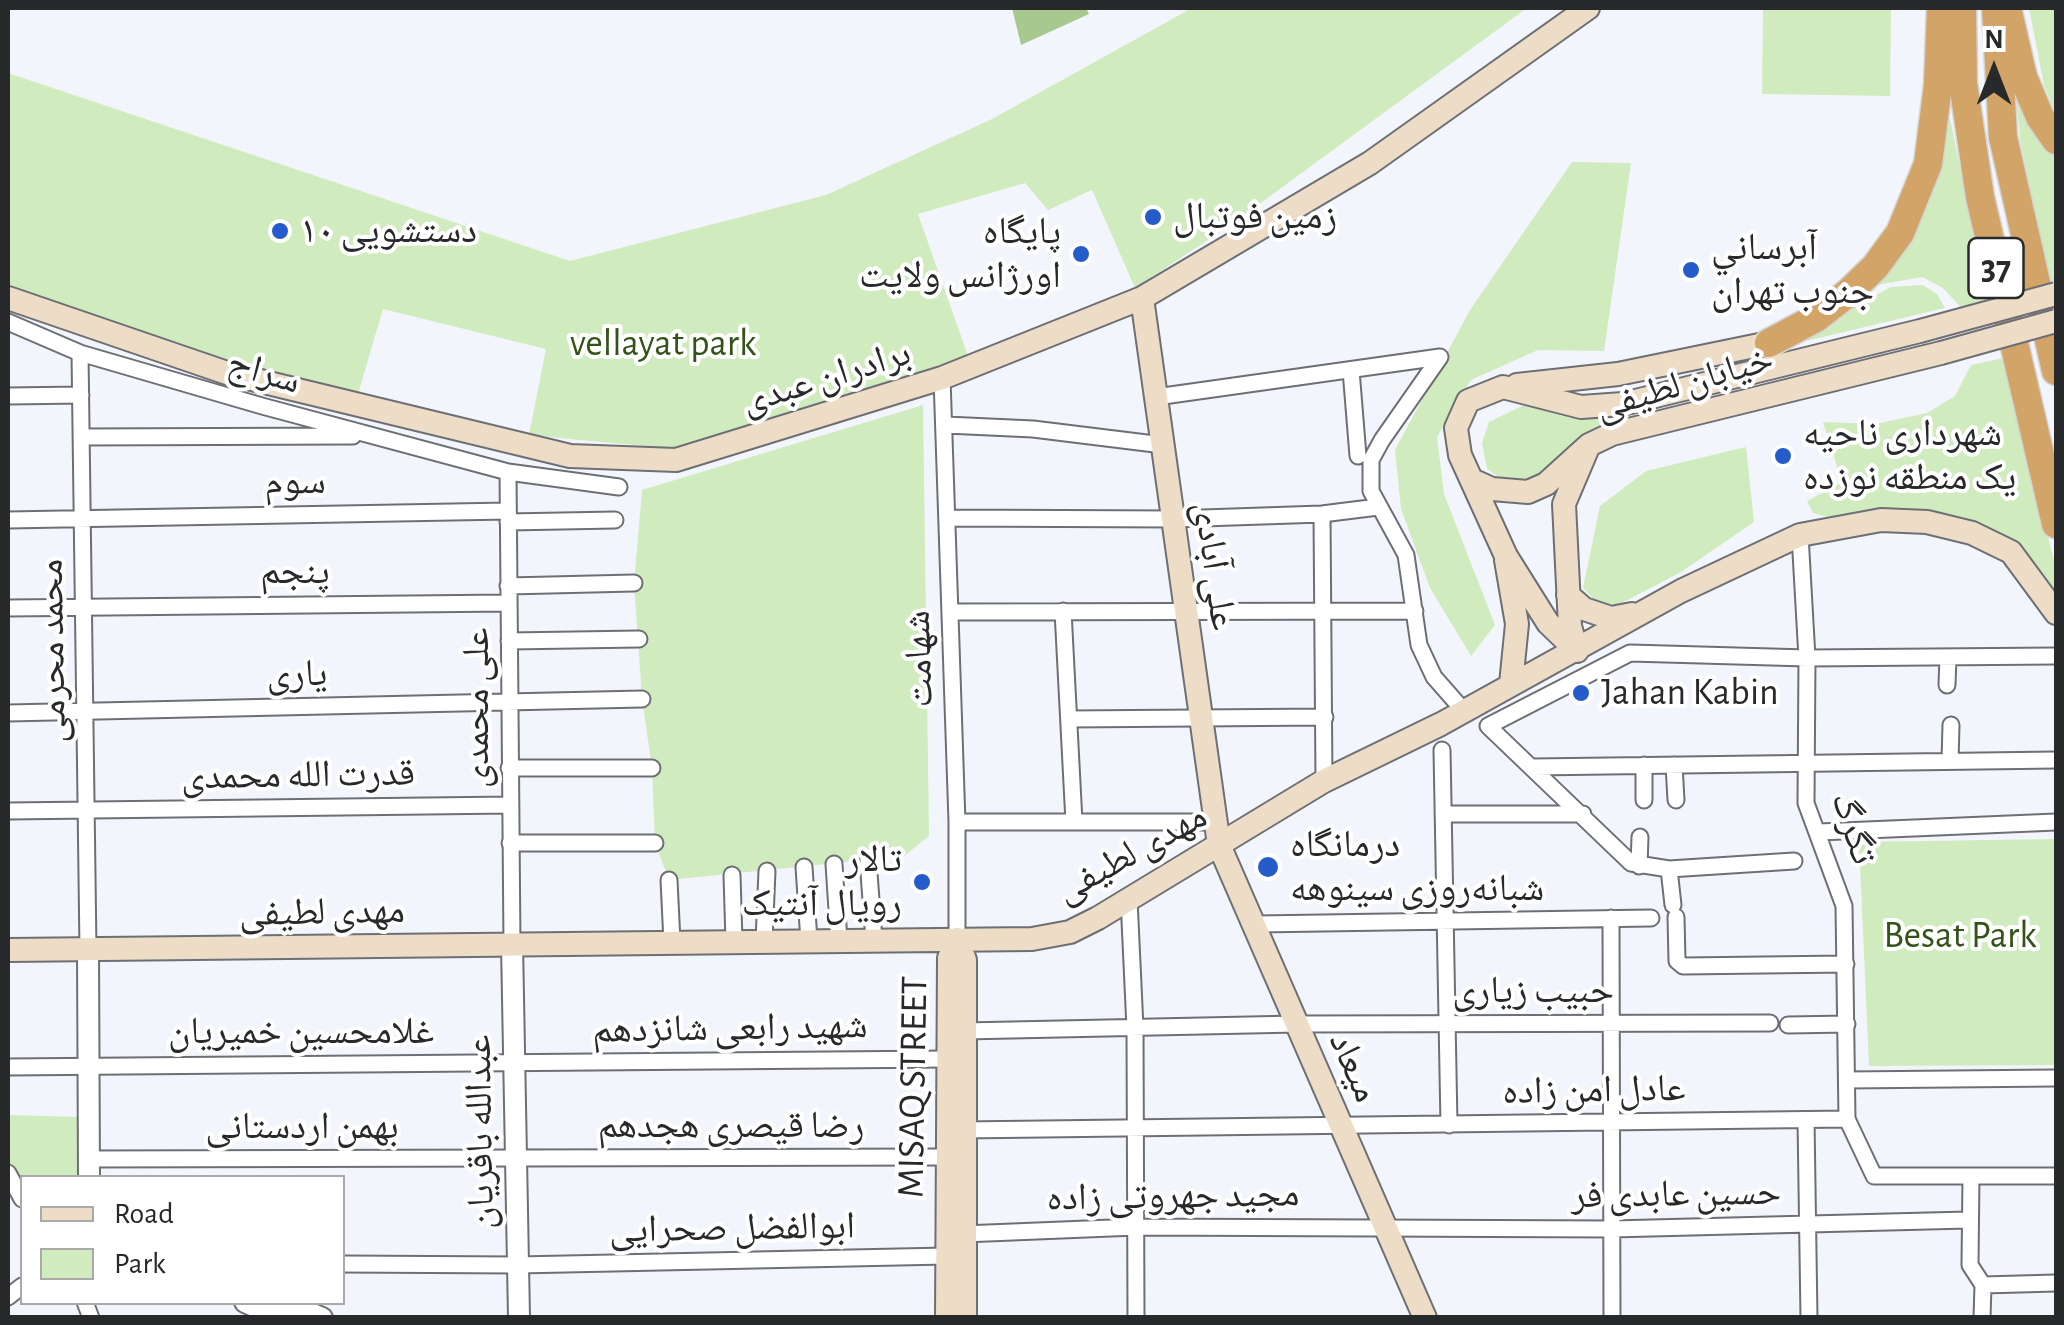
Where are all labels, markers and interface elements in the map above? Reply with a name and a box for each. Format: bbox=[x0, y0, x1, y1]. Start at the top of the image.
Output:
north arrow bbox=[1944, 20, 2044, 120]
text: N bbox=[1984, 26, 2004, 54]
place label: زمین فوتبال bbox=[1173, 194, 1337, 240]
marker: زمین فوتبال bbox=[1142, 206, 1164, 228]
place label: دستشویی ۱۰ bbox=[300, 208, 477, 254]
place label: پایگاه اورژانس ولایت bbox=[859, 209, 1061, 298]
marker: دستشویی ۱۰ bbox=[269, 220, 291, 242]
place label: آبرساني جنوب تهران bbox=[1711, 225, 1874, 314]
road number: 37 bbox=[1968, 238, 2024, 298]
marker: پایگاه اورژانس ولایت bbox=[1070, 243, 1092, 265]
marker: آبرساني جنوب تهران bbox=[1680, 259, 1702, 281]
park label: vellayat park bbox=[570, 321, 756, 367]
street label: برادران عبدی bbox=[736, 330, 916, 424]
street label: خیابان لطیفی bbox=[1590, 336, 1778, 430]
street label: سراج bbox=[222, 340, 306, 404]
place label: شهرداری ناحیه یک منطقه نوزده bbox=[1803, 411, 2016, 500]
marker: شهرداری ناحیه یک منطقه نوزده bbox=[1772, 445, 1794, 467]
street label: سوم bbox=[264, 459, 326, 505]
street label: علی آبادی bbox=[1183, 499, 1247, 633]
street label: پنجم bbox=[260, 549, 330, 595]
street label: محمد محرمی bbox=[28, 559, 76, 743]
street label: شهامت bbox=[895, 609, 943, 709]
street label: علی محمدی bbox=[454, 628, 500, 788]
street label: یاری bbox=[266, 651, 328, 697]
place label: Jahan Kabin bbox=[1601, 670, 1779, 716]
marker: Jahan Kabin bbox=[1570, 682, 1592, 704]
street label: قدرت الله محمدی bbox=[181, 750, 415, 800]
street label: تگرگ bbox=[1821, 786, 1887, 870]
street label: مهدی لطیفی bbox=[1047, 793, 1215, 913]
place label: درمانگاه شبانه‌روزی سینوهه bbox=[1290, 822, 1544, 912]
place label: تالار رویال آنتیک bbox=[742, 837, 902, 926]
marker: درمانگاه شبانه‌روزی سینوهه bbox=[1255, 854, 1281, 880]
marker: تالار رویال آنتیک bbox=[911, 871, 933, 893]
street label: مهدی لطیفی bbox=[239, 888, 405, 936]
park label: Besat Park bbox=[1883, 913, 2037, 959]
street label: حبیب زیاری bbox=[1452, 968, 1614, 1014]
street label: MISAQ STREET bbox=[888, 975, 938, 1199]
street label: شهید رابعی شانزدهم bbox=[592, 1003, 868, 1053]
street label: غلامحسین خمیریان bbox=[168, 1009, 434, 1055]
street label: میعاد bbox=[1319, 1025, 1389, 1109]
street label: عبدالله باقریان bbox=[456, 1034, 504, 1230]
street label: عادل امن زاده bbox=[1502, 1066, 1686, 1114]
street label: رضا قیصری هجدهم bbox=[598, 1103, 864, 1149]
street label: بهمن اردستانی bbox=[205, 1104, 399, 1150]
street label: حسین عابدی‌ فر bbox=[1571, 1169, 1781, 1219]
street label: مجید جهروتی زاده bbox=[1046, 1171, 1300, 1221]
legend bbox=[20, 1175, 345, 1305]
text: Road bbox=[114, 1199, 174, 1229]
street label: ابوالفضل صحرایی bbox=[609, 1203, 855, 1253]
text: Park bbox=[114, 1249, 166, 1279]

